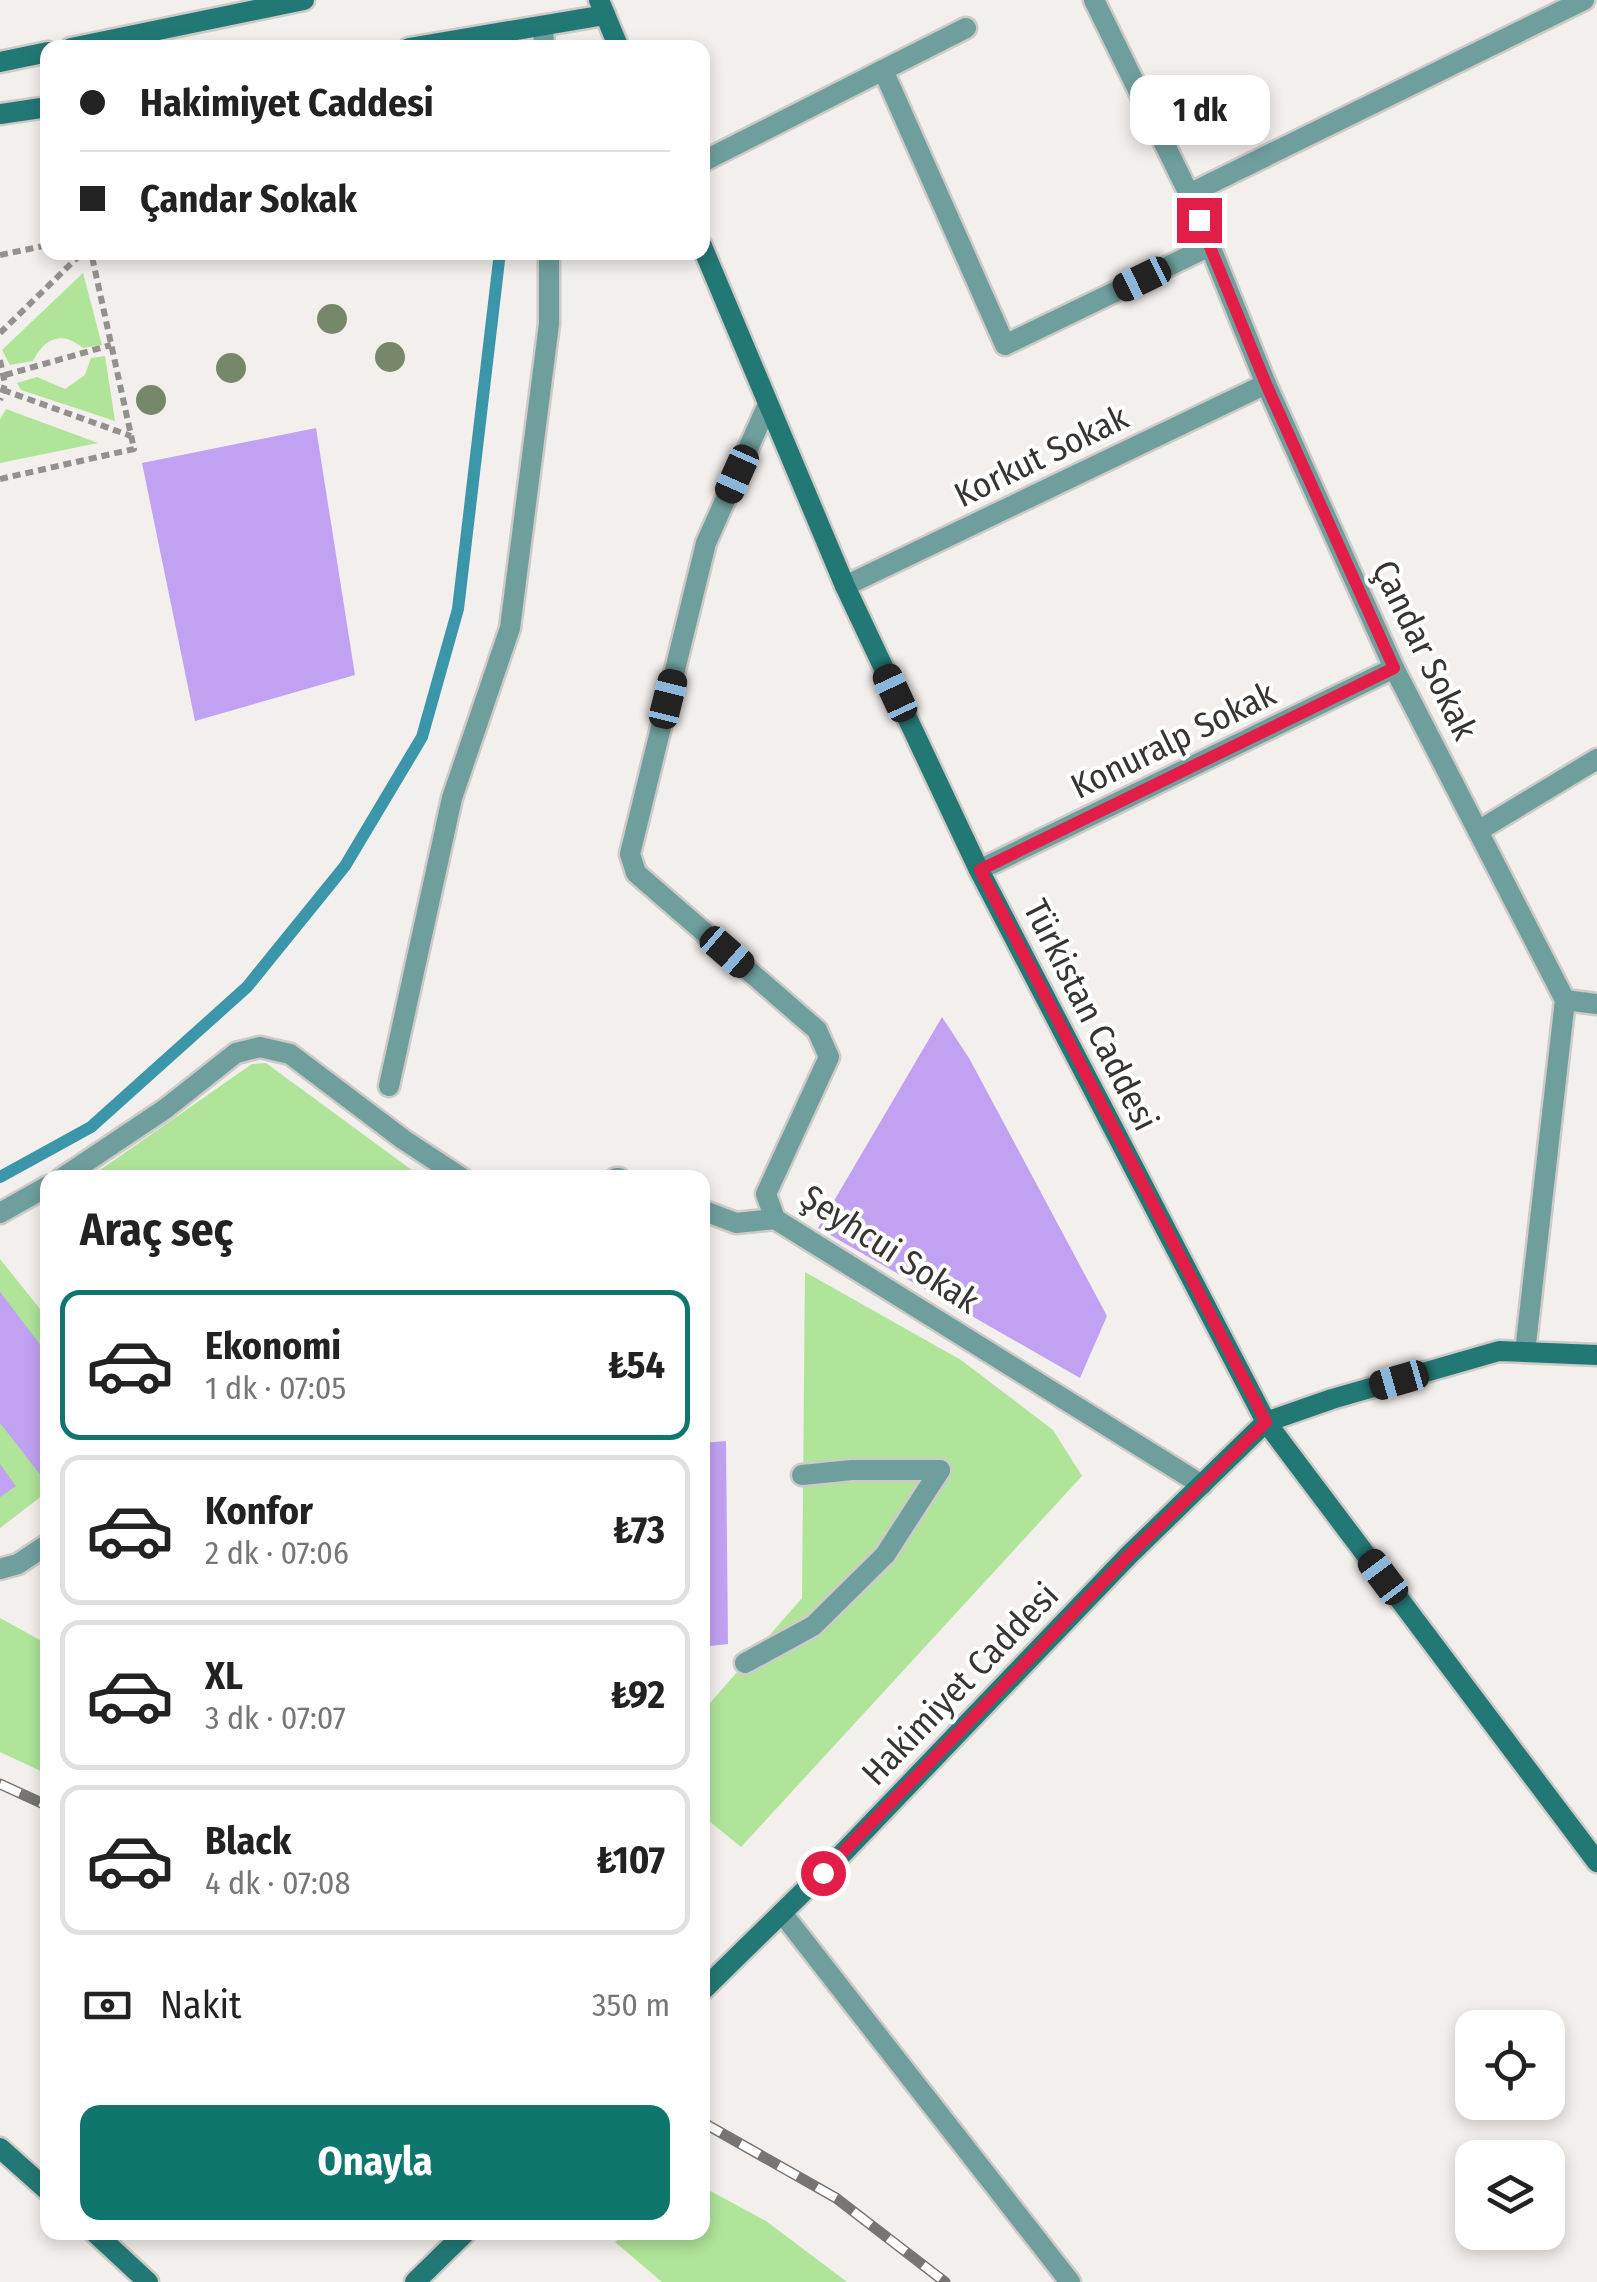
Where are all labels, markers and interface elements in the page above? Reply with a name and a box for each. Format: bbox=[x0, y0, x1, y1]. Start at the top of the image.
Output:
callout: 1 dk bbox=[1129, 75, 1269, 145]
text: Hakimiyet Caddesi bbox=[140, 80, 434, 126]
text: 1 dk bbox=[1173, 91, 1227, 129]
text: Çandar Sokak bbox=[140, 176, 357, 222]
route end bbox=[1177, 198, 1222, 243]
car bbox=[1108, 252, 1176, 306]
street label: Korkut Sokak bbox=[947, 396, 1135, 516]
car bbox=[711, 440, 763, 508]
street label: Çandar Sokak bbox=[1364, 553, 1487, 747]
car bbox=[869, 659, 921, 727]
car bbox=[646, 666, 690, 732]
street label: Konuralp Sokak bbox=[1064, 672, 1283, 808]
street label: Türkistan Caddesi bbox=[1015, 892, 1167, 1138]
car bbox=[695, 921, 759, 983]
street label: Şeyhcui Sokak bbox=[793, 1176, 987, 1322]
text: Araç seç bbox=[80, 1203, 233, 1257]
icon: car bbox=[85, 1320, 175, 1410]
text: Ekonomi bbox=[205, 1323, 341, 1369]
text: ₺54 bbox=[608, 1342, 665, 1388]
car bbox=[1366, 1357, 1432, 1403]
text: 1 dk · 07:05 bbox=[205, 1369, 346, 1407]
icon: car bbox=[85, 1485, 175, 1575]
text: Konfor bbox=[205, 1488, 313, 1534]
text: ₺73 bbox=[613, 1507, 665, 1553]
text: 2 dk · 07:06 bbox=[205, 1534, 349, 1572]
car bbox=[1353, 1544, 1413, 1610]
street label: Hakimiyet Caddesi bbox=[853, 1574, 1067, 1794]
icon: car bbox=[85, 1650, 175, 1740]
text: XL bbox=[205, 1653, 243, 1699]
text: ₺92 bbox=[610, 1672, 665, 1718]
text: 3 dk · 07:07 bbox=[205, 1699, 346, 1737]
icon: car bbox=[85, 1815, 175, 1905]
text: Black bbox=[205, 1818, 291, 1864]
text: ₺107 bbox=[596, 1837, 665, 1883]
route start bbox=[801, 1851, 846, 1896]
text: 4 dk · 07:08 bbox=[205, 1864, 350, 1902]
icon: cash bbox=[80, 1978, 135, 2033]
text: Nakit bbox=[160, 1982, 241, 2028]
text: 350 m bbox=[592, 1986, 670, 2024]
map controls bbox=[1455, 2010, 1565, 2250]
button: locate bbox=[1455, 2010, 1565, 2120]
button: Onayla bbox=[80, 2105, 670, 2220]
button: layers bbox=[1455, 2140, 1565, 2250]

